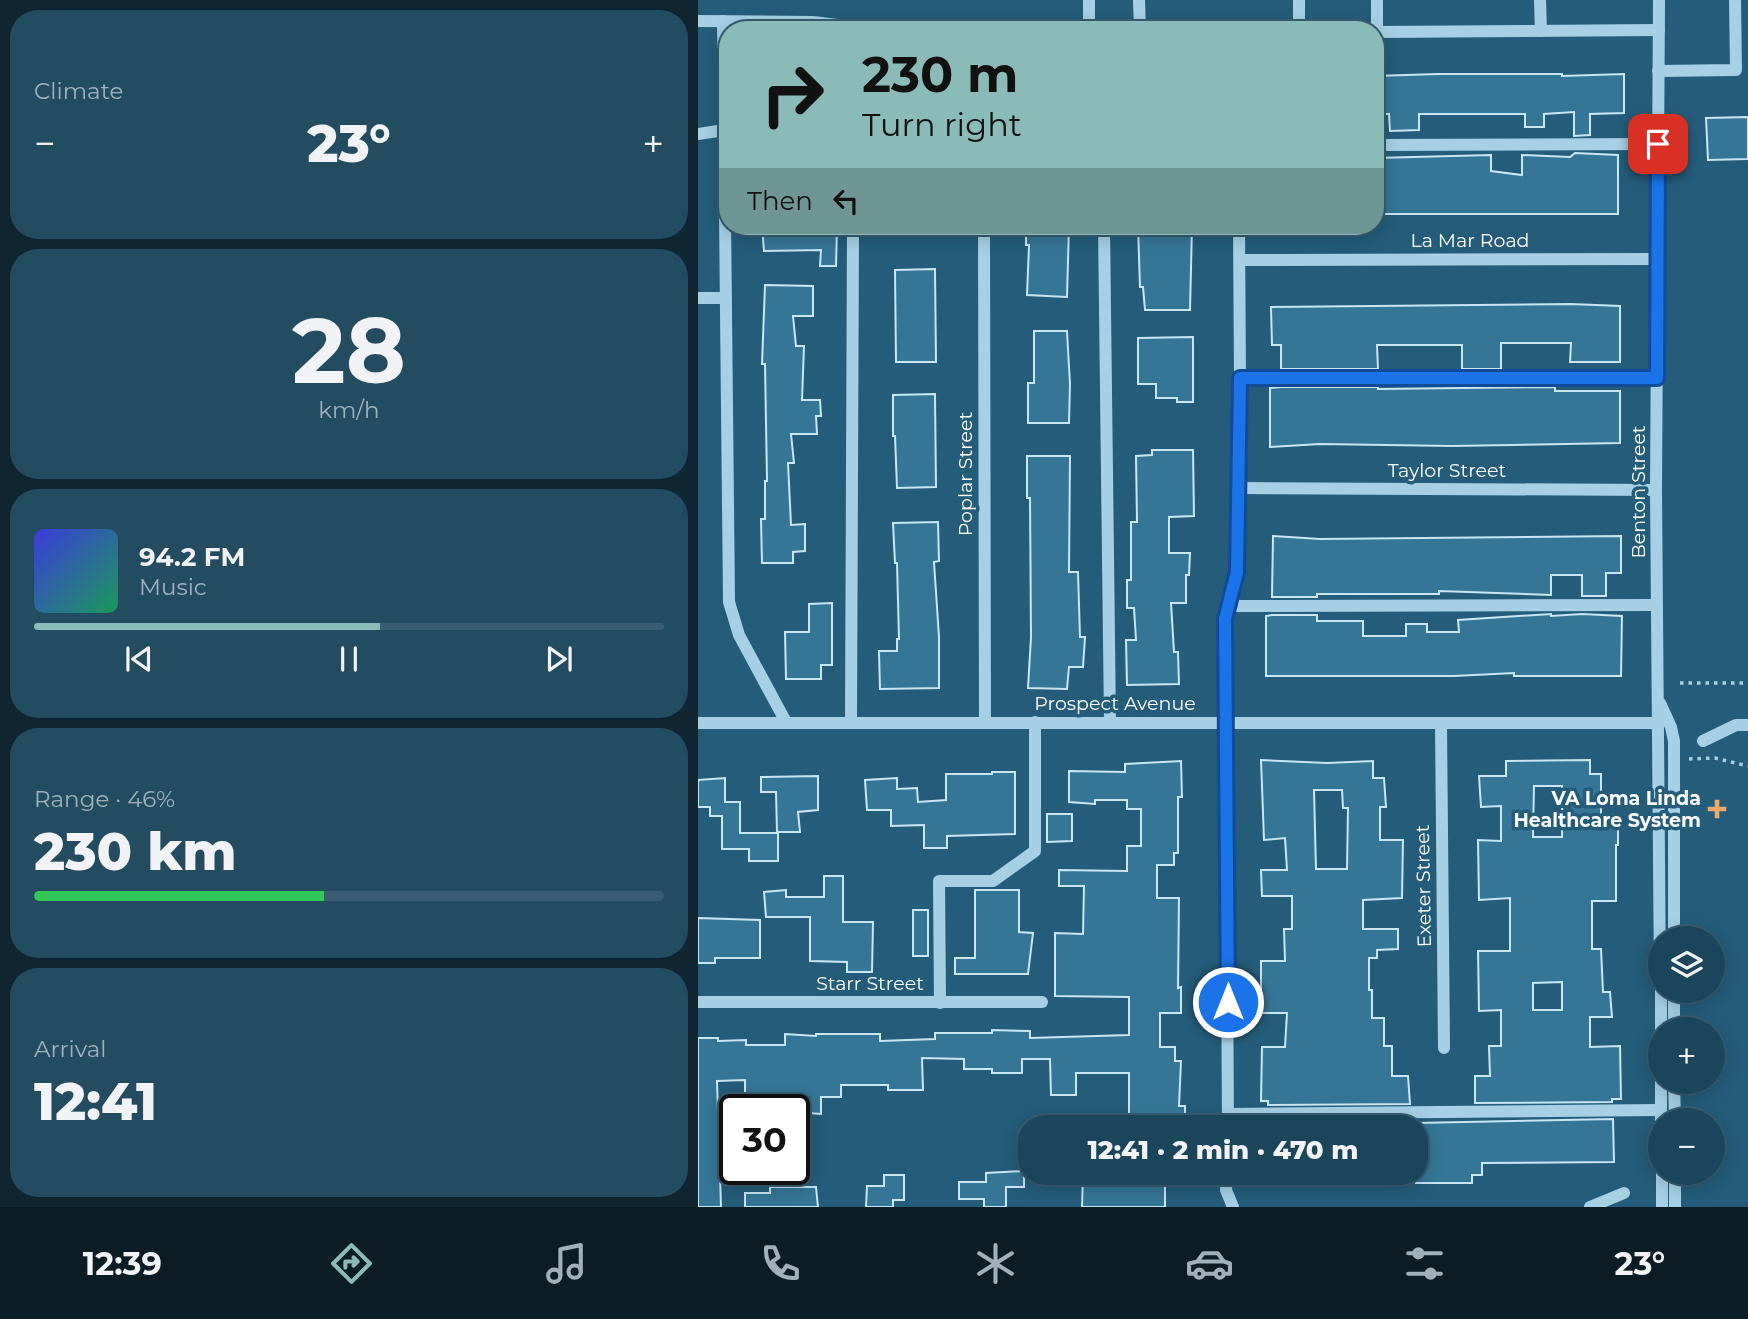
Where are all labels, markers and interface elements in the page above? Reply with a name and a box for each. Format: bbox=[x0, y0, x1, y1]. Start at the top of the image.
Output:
text: 230 m bbox=[862, 45, 1018, 104]
icon: right bbox=[747, 49, 838, 140]
text: Climate bbox=[34, 77, 123, 105]
text: Turn right bbox=[862, 105, 1022, 144]
text: 23° bbox=[307, 112, 391, 175]
pin bbox=[1628, 114, 1688, 174]
text: − bbox=[34, 120, 56, 167]
text: + bbox=[642, 120, 664, 167]
icon: arrive bbox=[1639, 125, 1677, 163]
icon: left bbox=[827, 182, 865, 220]
text: Then bbox=[747, 185, 813, 217]
street label: La Mar Road bbox=[1410, 229, 1530, 252]
text: 28 bbox=[292, 295, 406, 406]
text: km/h bbox=[318, 396, 380, 424]
street label: Poplar Street bbox=[954, 411, 977, 536]
street label: Benton Street bbox=[1627, 425, 1650, 559]
street label: Taylor Street bbox=[1388, 459, 1507, 482]
text: 94.2 FM bbox=[139, 541, 245, 573]
text: Music bbox=[139, 573, 207, 601]
icon: previous bbox=[120, 640, 158, 678]
icon: pause bbox=[330, 640, 368, 678]
icon: next bbox=[540, 640, 578, 678]
street label: Prospect Avenue bbox=[1034, 692, 1196, 715]
text: Range · 46% bbox=[34, 785, 175, 813]
place label: VA Loma Linda Healthcare System bbox=[1513, 787, 1701, 832]
marker: VA Loma Linda Healthcare System bbox=[1707, 799, 1727, 819]
text: 230 km bbox=[34, 820, 237, 883]
street label: Exeter Street bbox=[1411, 824, 1436, 947]
map controls bbox=[1648, 926, 1725, 1185]
button: layers bbox=[1648, 926, 1725, 1003]
position arrow bbox=[1191, 965, 1265, 1039]
street label: Starr Street bbox=[816, 972, 924, 995]
button: + bbox=[1648, 1017, 1725, 1094]
text: Arrival bbox=[34, 1035, 107, 1063]
text: 12:41 bbox=[34, 1070, 157, 1133]
speed limit sign: 30 bbox=[719, 1094, 810, 1185]
button: − bbox=[1648, 1108, 1725, 1185]
text: 12:41 · 2 min · 470 m bbox=[1088, 1134, 1358, 1166]
icon: directions bbox=[327, 1239, 376, 1288]
icon: music bbox=[542, 1239, 591, 1288]
icon: phone bbox=[756, 1239, 805, 1288]
icon: climate bbox=[971, 1239, 1020, 1288]
icon: car bbox=[1185, 1239, 1234, 1288]
icon: filters bbox=[1400, 1239, 1449, 1288]
text: 12:39 bbox=[83, 1244, 162, 1283]
text: 23° bbox=[1615, 1244, 1665, 1283]

